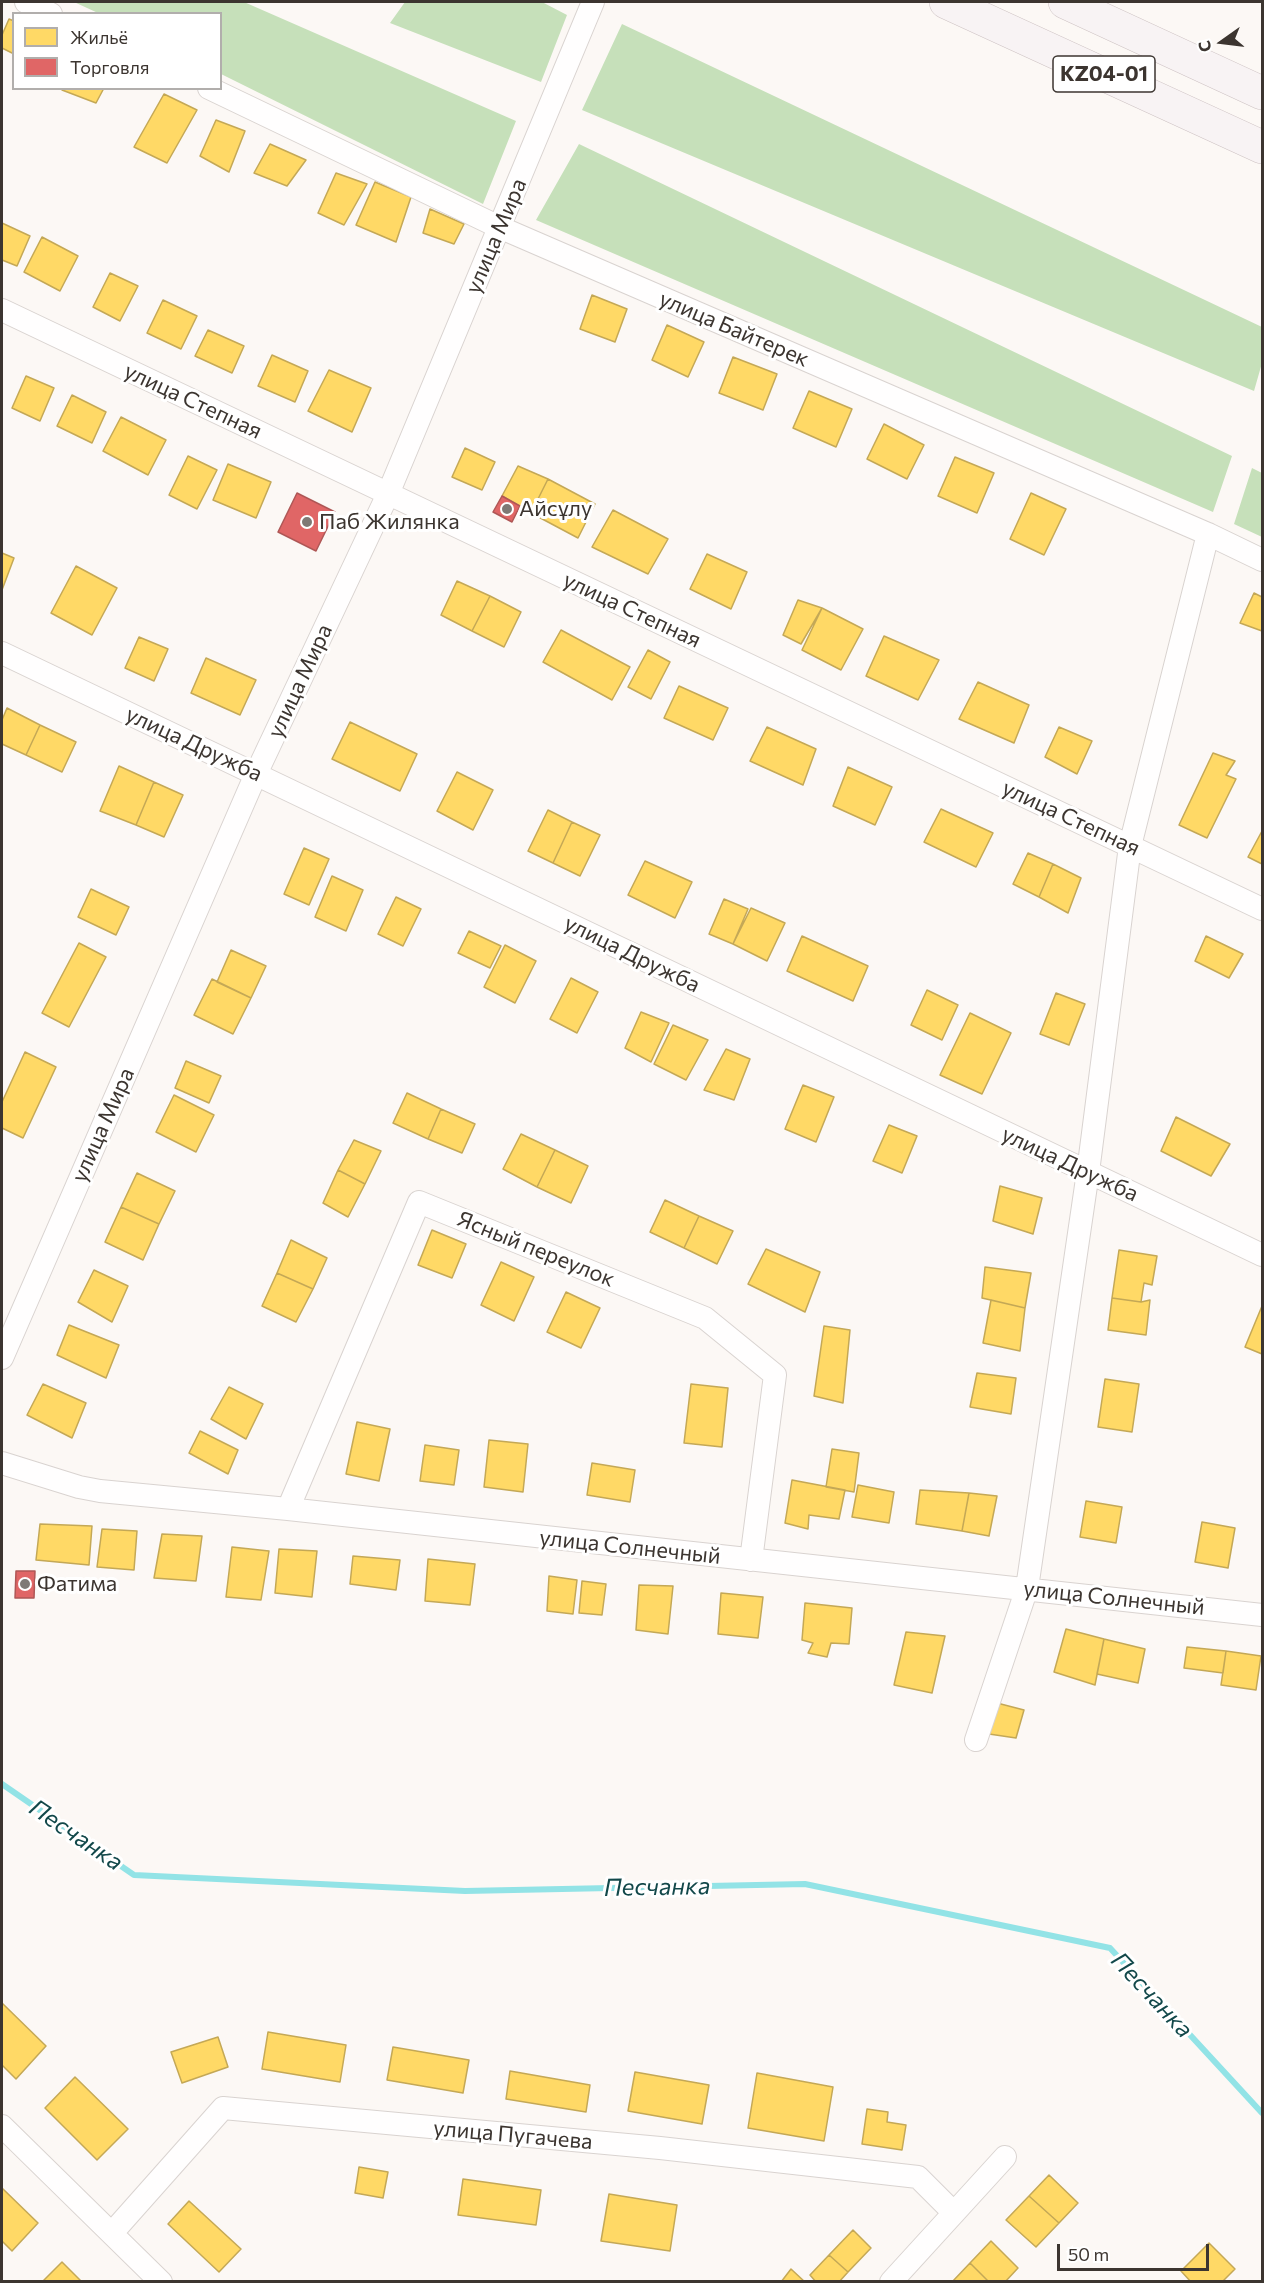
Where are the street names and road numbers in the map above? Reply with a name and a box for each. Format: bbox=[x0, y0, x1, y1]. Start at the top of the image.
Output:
road number: KZ04-01 bbox=[1053, 56, 1155, 92]
street label: улица Мира bbox=[460, 175, 532, 297]
street label: улица Байтерек bbox=[655, 286, 813, 372]
street label: улица Степная bbox=[120, 358, 266, 444]
street label: улица Степная bbox=[559, 567, 705, 653]
street label: улица Мира bbox=[262, 620, 338, 742]
street label: улица Дружба bbox=[121, 701, 267, 787]
street label: улица Степная bbox=[998, 775, 1144, 861]
street label: улица Дружба bbox=[560, 910, 704, 998]
street label: улица Мира bbox=[66, 1064, 140, 1186]
street label: улица Дружба bbox=[997, 1121, 1143, 1207]
street label: Ясный переулок bbox=[453, 1205, 619, 1293]
street label: улица Солнечный bbox=[538, 1524, 722, 1570]
street label: улица Солнечный bbox=[1022, 1575, 1206, 1621]
street label: улица Пугачева bbox=[432, 2115, 594, 2155]

